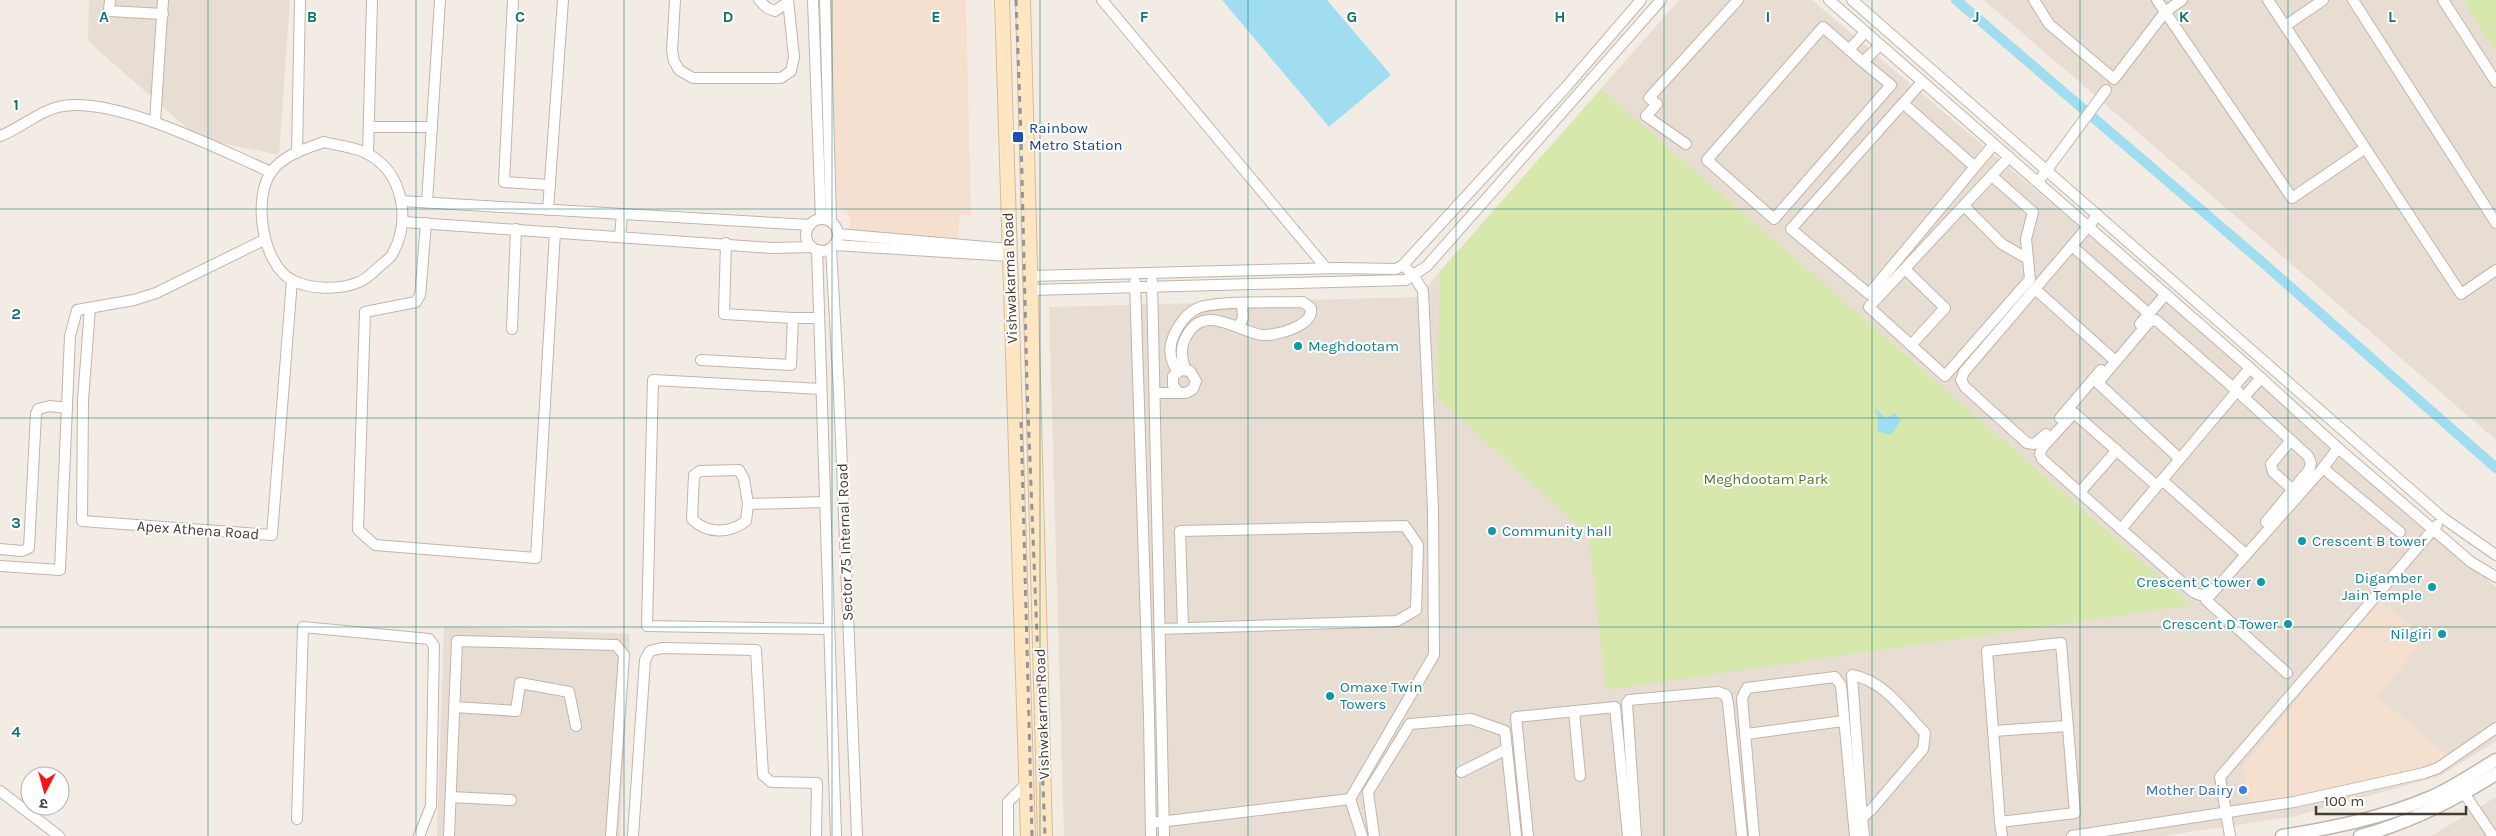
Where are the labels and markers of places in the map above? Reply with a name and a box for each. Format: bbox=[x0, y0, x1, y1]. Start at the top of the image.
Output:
place label: Rainbow Metro Station bbox=[1029, 119, 1123, 154]
marker: Rainbow Metro Station bbox=[1011, 130, 1025, 144]
place label: Meghdootam bbox=[1308, 337, 1399, 355]
marker: Meghdootam bbox=[1292, 340, 1304, 352]
place label: Community hall bbox=[1502, 522, 1612, 540]
marker: Community hall bbox=[1486, 525, 1498, 537]
place label: Crescent B tower bbox=[2312, 532, 2427, 550]
marker: Crescent B tower bbox=[2296, 535, 2308, 547]
place label: Digamber Jain Temple bbox=[2342, 569, 2423, 604]
place label: Crescent C tower bbox=[2137, 573, 2252, 591]
marker: Crescent C tower bbox=[2255, 576, 2267, 588]
marker: Digamber Jain Temple bbox=[2426, 581, 2438, 593]
place label: Crescent D Tower bbox=[2162, 615, 2279, 633]
marker: Crescent D Tower bbox=[2282, 618, 2294, 630]
place label: Nilgiri bbox=[2390, 625, 2432, 643]
marker: Nilgiri bbox=[2436, 628, 2448, 640]
place label: Omaxe Twin Towers bbox=[1340, 678, 1422, 713]
marker: Omaxe Twin Towers bbox=[1324, 690, 1336, 702]
place label: Mother Dairy bbox=[2146, 781, 2233, 799]
marker: Mother Dairy bbox=[2237, 784, 2249, 796]

